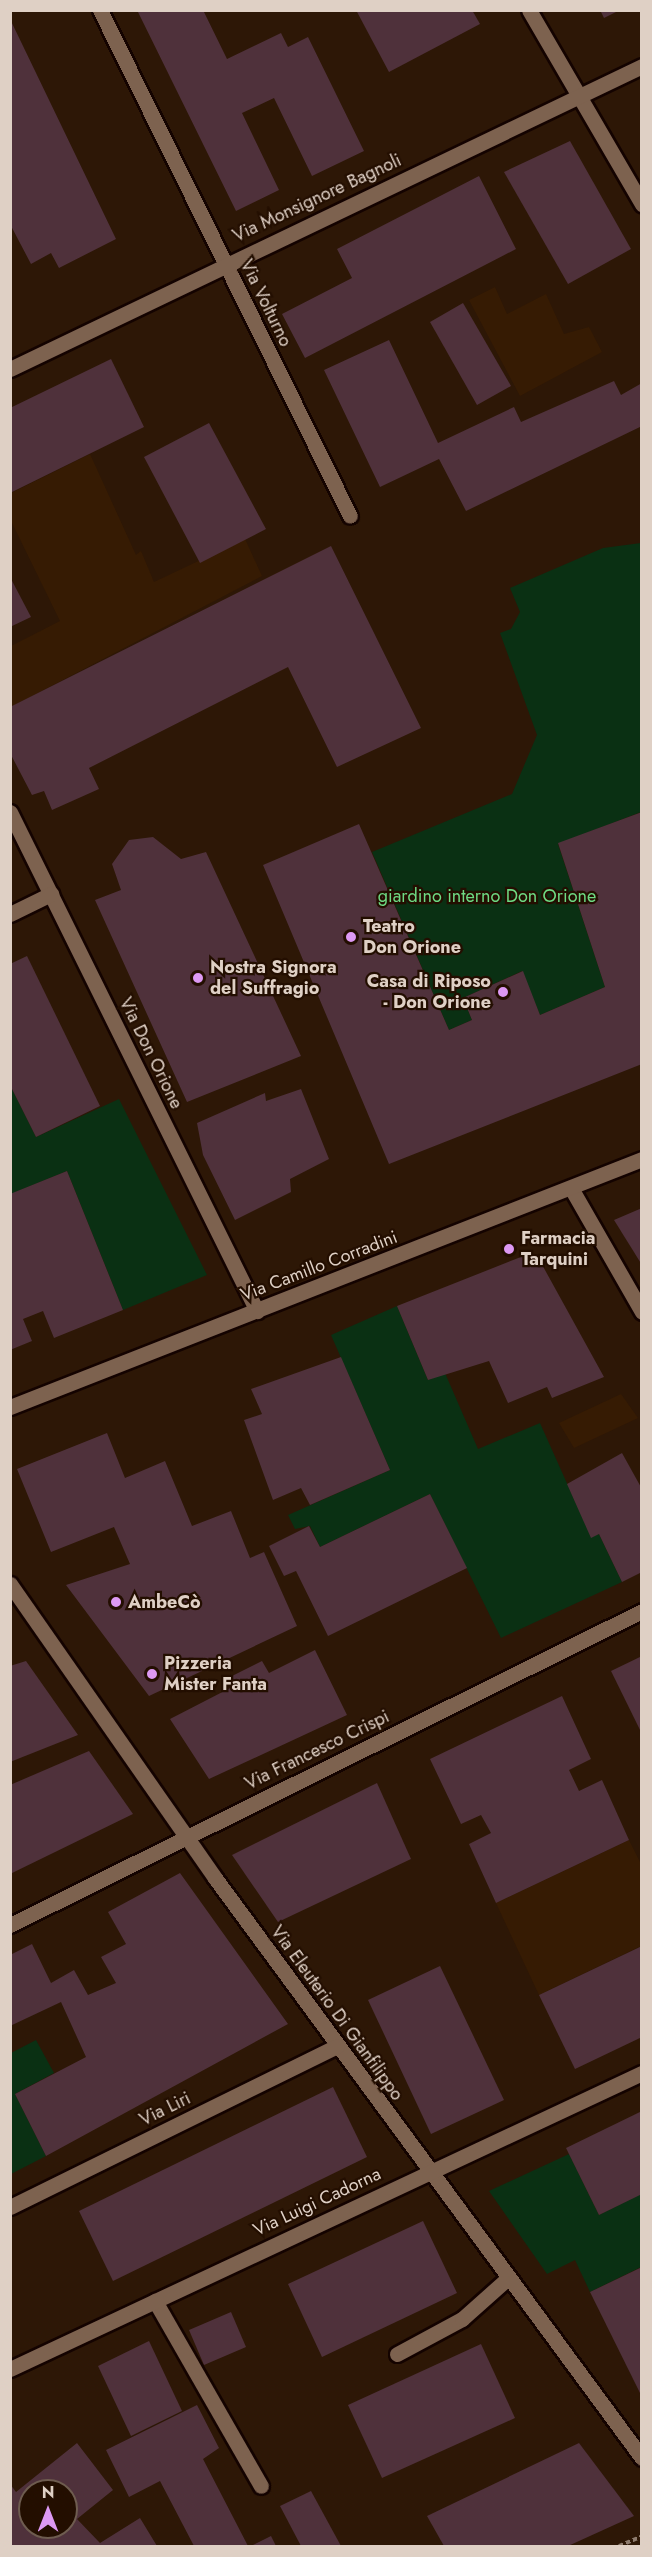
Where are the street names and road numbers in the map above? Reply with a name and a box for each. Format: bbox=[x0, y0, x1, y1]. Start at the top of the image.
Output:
street label: Via Monsignore Bagnoli bbox=[229, 149, 405, 247]
street label: Via Volturno bbox=[236, 256, 296, 350]
street label: Via Don Orione bbox=[115, 994, 187, 1112]
street label: Via Camillo Corradini bbox=[238, 1226, 400, 1306]
street label: Via Francesco Crispi bbox=[241, 1706, 393, 1794]
street label: Via Eleuterio Di Gianfilippo bbox=[266, 1921, 408, 2105]
street label: Via Liri bbox=[136, 2087, 194, 2131]
street label: Via Luigi Cadorna bbox=[250, 2163, 384, 2241]

